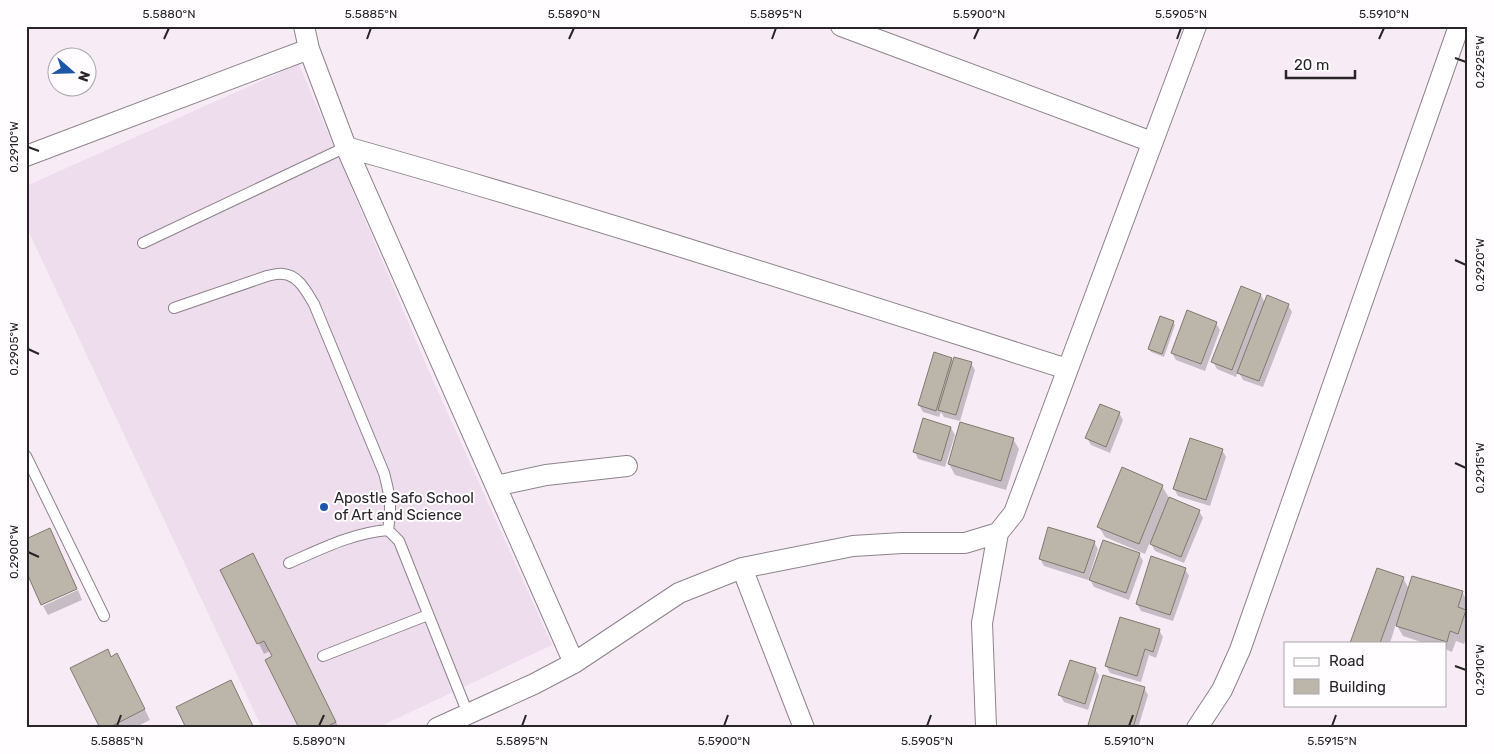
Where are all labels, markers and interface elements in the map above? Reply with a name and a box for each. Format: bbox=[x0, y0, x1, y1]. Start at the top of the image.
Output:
text: 5.5880°N bbox=[142, 7, 196, 21]
text: 5.5885°N bbox=[345, 7, 397, 21]
text: 5.5890°N bbox=[548, 7, 600, 21]
text: 5.5895°N bbox=[750, 7, 802, 21]
text: 5.5900°N bbox=[953, 7, 1005, 21]
text: 5.5905°N bbox=[1155, 7, 1207, 21]
text: 5.5910°N bbox=[1359, 7, 1409, 21]
text: 0.2925°W bbox=[1473, 35, 1487, 89]
north arrow bbox=[48, 48, 98, 98]
scale bar bbox=[1286, 48, 1355, 80]
text: 20 m bbox=[1294, 56, 1329, 74]
text: N bbox=[74, 69, 93, 84]
text: 0.2910°W bbox=[7, 121, 21, 173]
text: 0.2920°W bbox=[1473, 238, 1487, 292]
text: 0.2905°W bbox=[7, 322, 21, 376]
text: 0.2915°W bbox=[1473, 442, 1487, 494]
place label: Apostle Safo School of Art and Science bbox=[334, 489, 474, 524]
marker: Apostle Safo School of Art and Science bbox=[318, 501, 330, 513]
text: 0.2900°W bbox=[7, 525, 21, 579]
legend bbox=[1284, 642, 1446, 706]
text: 0.2910°W bbox=[1473, 644, 1487, 696]
text: Road bbox=[1329, 652, 1365, 670]
text: Building bbox=[1329, 678, 1386, 696]
text: 5.5885°N bbox=[91, 734, 143, 748]
text: 5.5890°N bbox=[293, 734, 345, 748]
text: 5.5895°N bbox=[496, 734, 548, 748]
text: 5.5900°N bbox=[698, 734, 750, 748]
text: 5.5905°N bbox=[901, 734, 953, 748]
text: 5.5910°N bbox=[1104, 734, 1154, 748]
text: 5.5915°N bbox=[1307, 734, 1357, 748]

